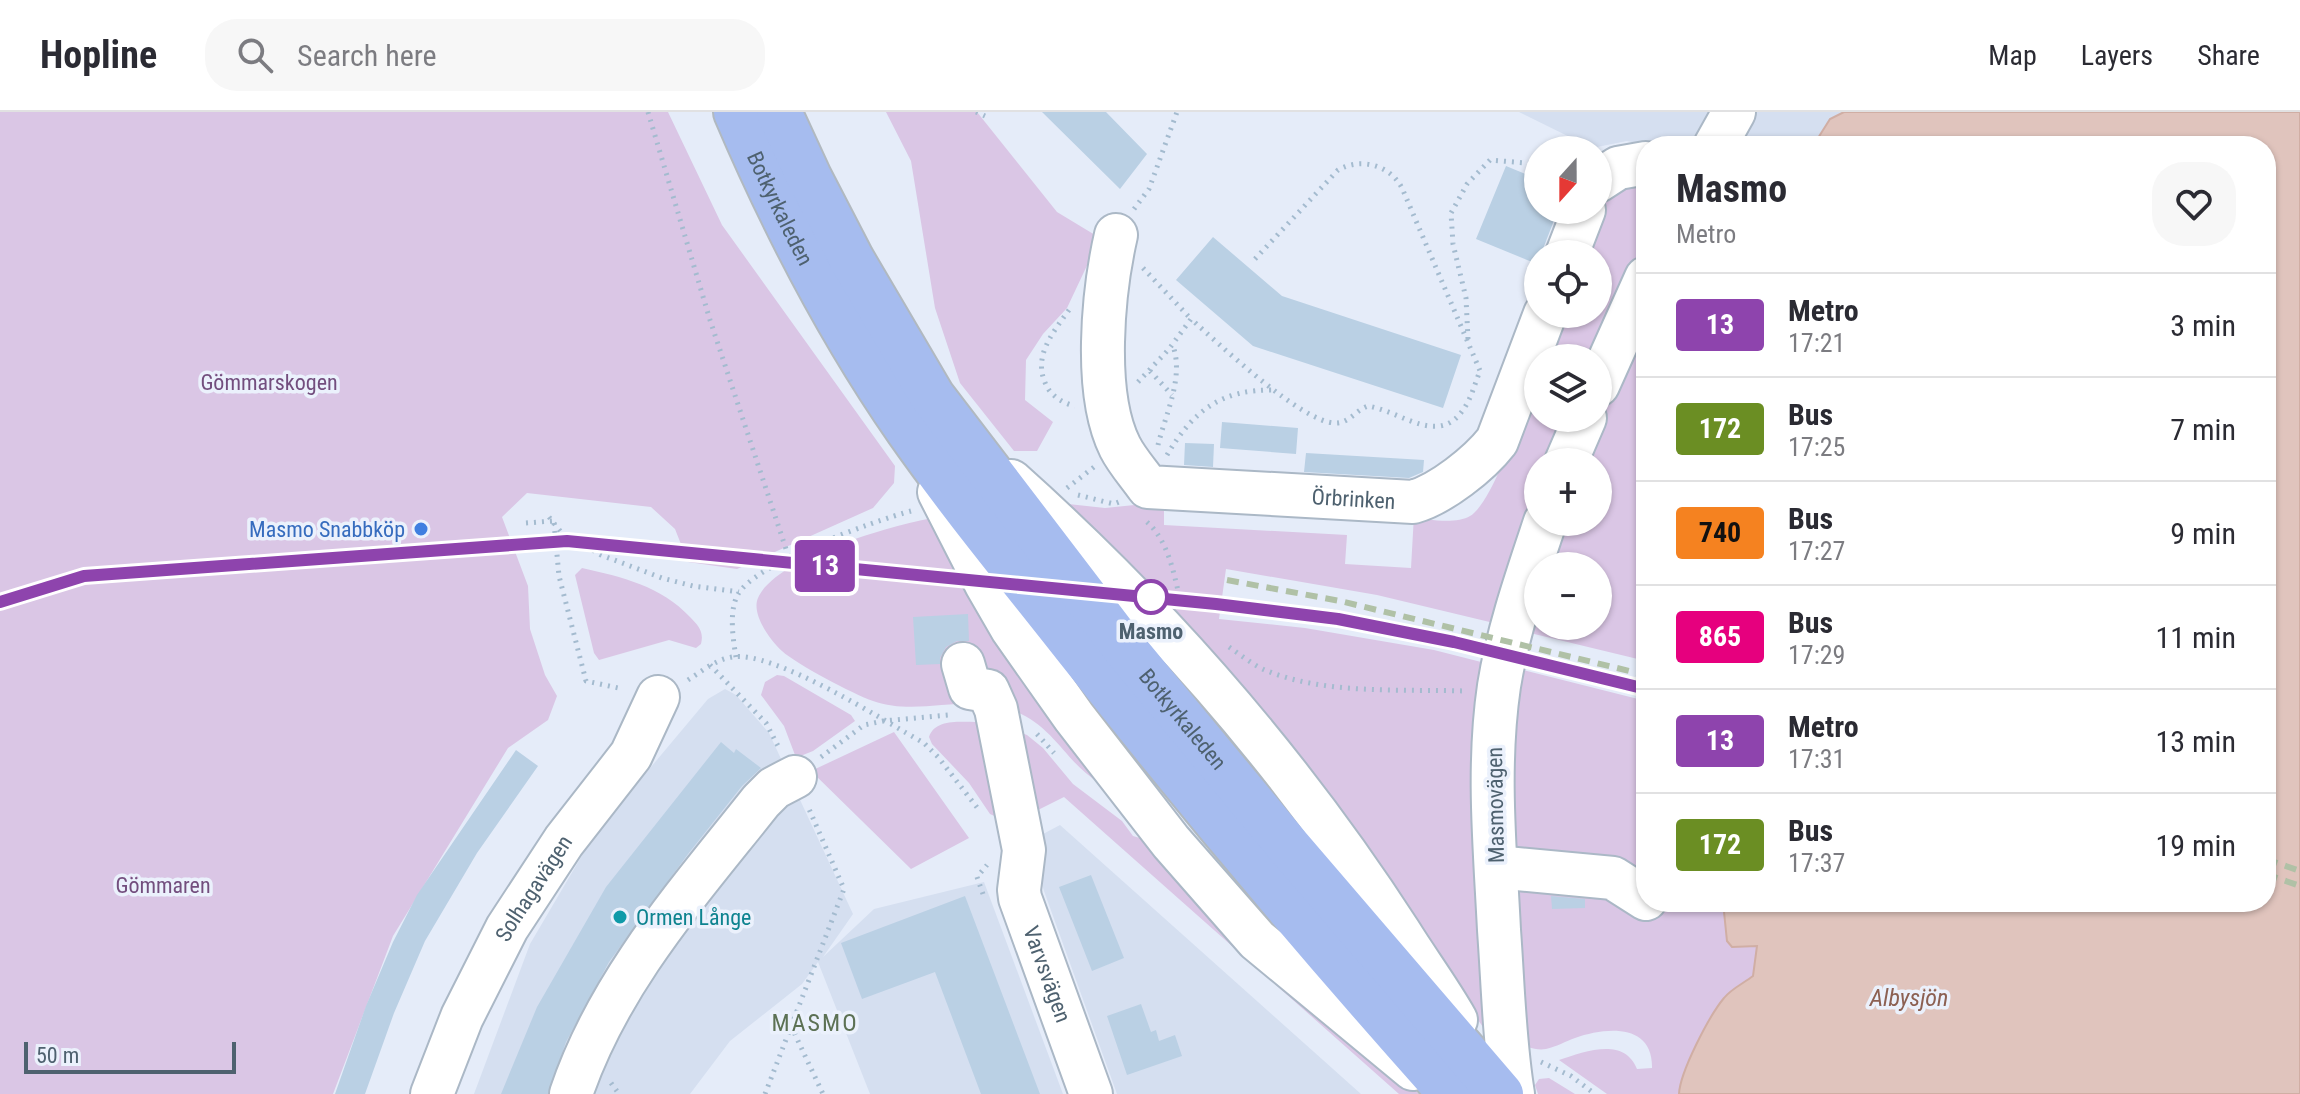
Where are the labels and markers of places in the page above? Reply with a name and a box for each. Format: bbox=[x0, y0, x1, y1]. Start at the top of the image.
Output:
place label: Masmo Snabbköp bbox=[249, 517, 405, 542]
marker: Masmo Snabbköp bbox=[412, 520, 430, 538]
marker: Masmo bbox=[1134, 580, 1168, 614]
place label: Masmo bbox=[1119, 619, 1183, 644]
place label: Ormen Långe bbox=[636, 905, 751, 930]
marker: Ormen Långe bbox=[611, 908, 629, 926]

